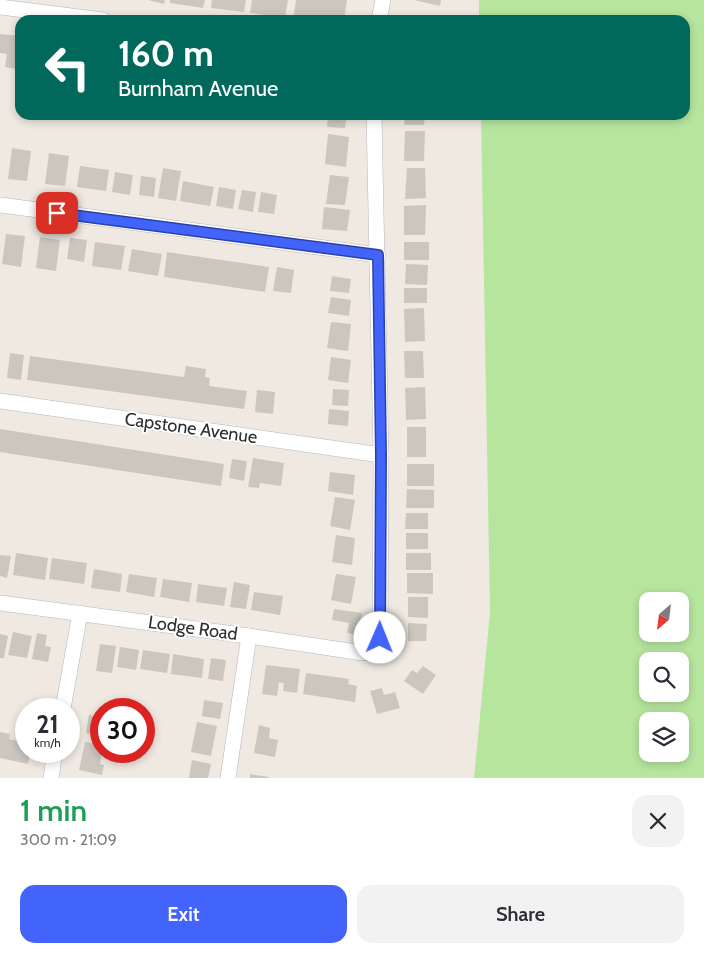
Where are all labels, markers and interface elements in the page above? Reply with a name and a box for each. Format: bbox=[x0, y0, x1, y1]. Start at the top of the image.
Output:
text: 160 m bbox=[118, 32, 214, 75]
icon: left bbox=[35, 35, 100, 100]
text: Burnham Avenue bbox=[118, 75, 278, 102]
pin bbox=[36, 192, 78, 234]
icon: arrive bbox=[43, 199, 71, 227]
street label: Capstone Avenue bbox=[123, 408, 259, 448]
north arrow bbox=[639, 592, 689, 642]
map controls bbox=[639, 592, 689, 762]
street label: Lodge Road bbox=[147, 611, 239, 645]
position arrow bbox=[353, 611, 405, 663]
button: search bbox=[639, 652, 689, 702]
speed limit sign: 30 bbox=[90, 698, 155, 763]
text: 21 bbox=[36, 709, 59, 739]
button: layers bbox=[639, 712, 689, 762]
text: km/h bbox=[34, 735, 61, 750]
text: 1 min bbox=[20, 792, 87, 829]
button: close bbox=[632, 795, 684, 847]
text: 300 m · 21:09 bbox=[20, 830, 117, 849]
button: Exit bbox=[20, 885, 347, 943]
button: Share bbox=[357, 885, 684, 943]

